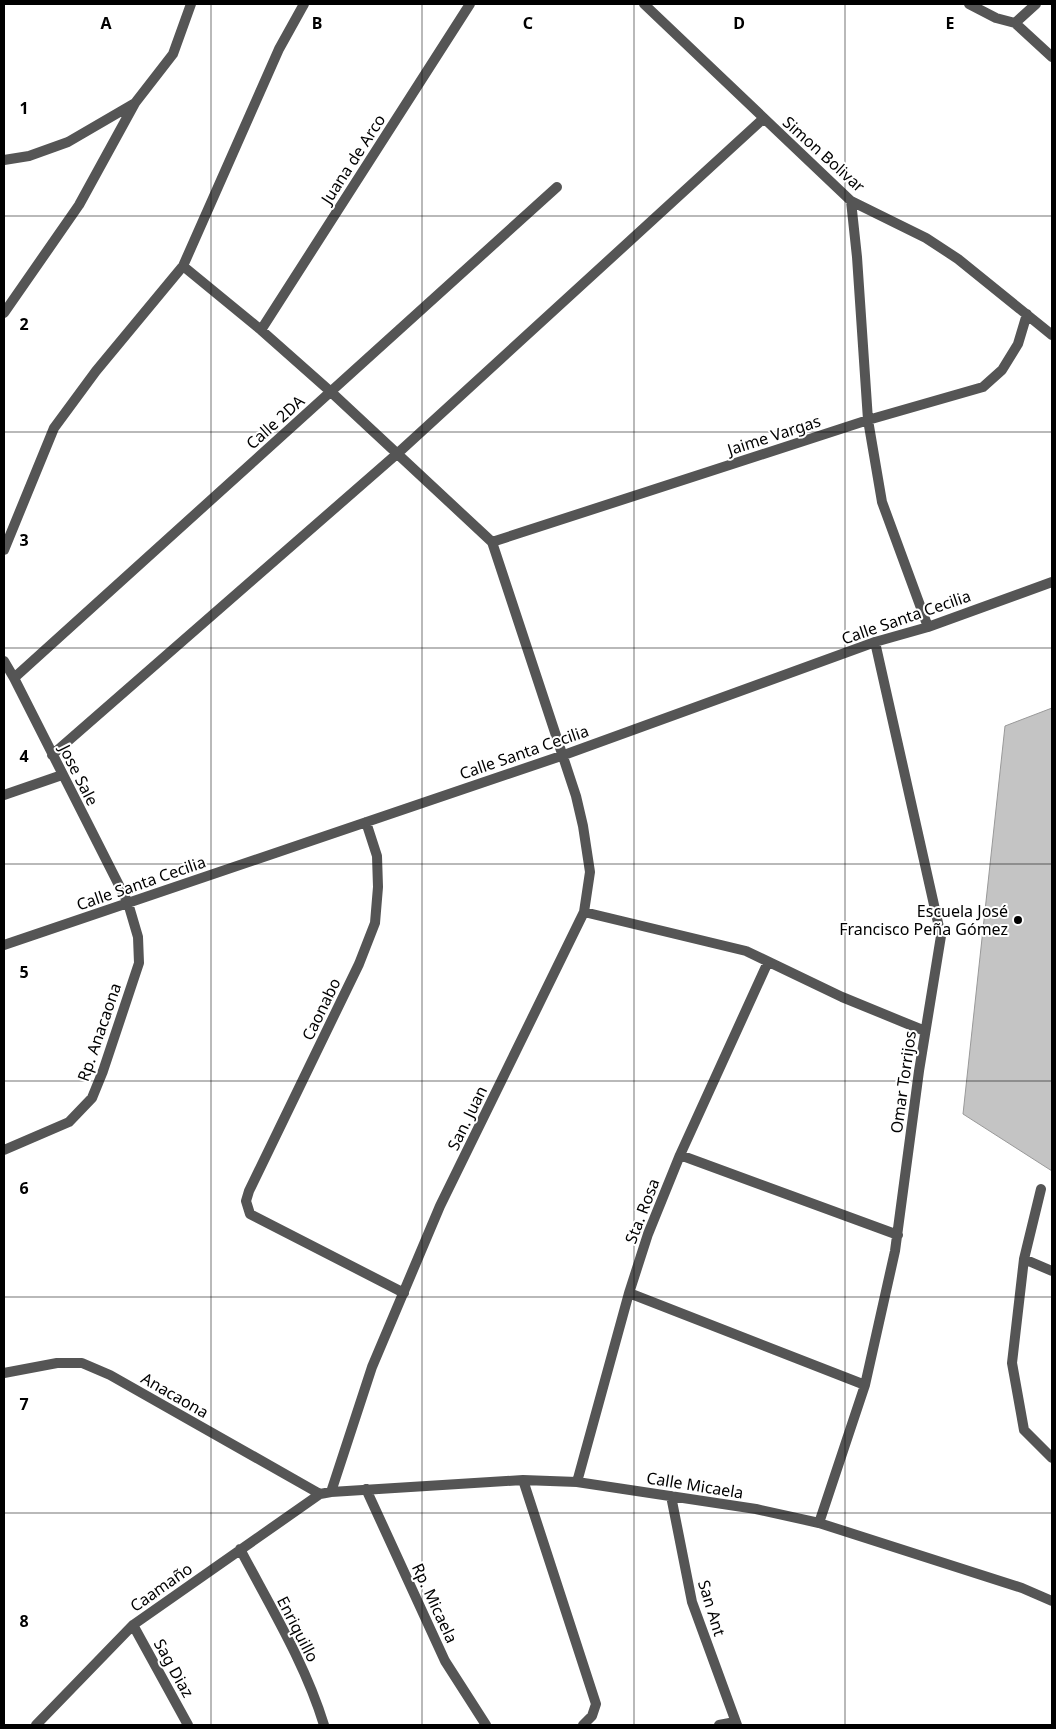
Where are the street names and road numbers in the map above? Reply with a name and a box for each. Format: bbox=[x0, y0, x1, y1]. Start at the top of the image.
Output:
street label: Juana de Arco bbox=[315, 110, 390, 210]
street label: Simon Bolivar bbox=[778, 111, 870, 197]
street label: Calle 2DA bbox=[241, 389, 309, 454]
street label: Jaime Vargas bbox=[723, 410, 823, 461]
street label: Calle Santa Cecilia bbox=[838, 585, 974, 649]
street label: Calle Santa Cecilia bbox=[456, 720, 592, 784]
street label: Jose Sale bbox=[53, 739, 104, 809]
street label: Calle Santa Cecilia bbox=[73, 851, 209, 915]
street label: Caonabo bbox=[296, 974, 346, 1044]
street label: Rp. Anacaona bbox=[72, 980, 126, 1084]
street label: Omar Torrijos bbox=[885, 1029, 921, 1135]
street label: San. Juan bbox=[442, 1082, 492, 1154]
street label: Sta. Rosa bbox=[619, 1175, 665, 1247]
street label: Anacaona bbox=[137, 1367, 213, 1423]
street label: Calle Micaela bbox=[645, 1466, 745, 1504]
street label: Caamaño bbox=[125, 1557, 197, 1617]
street label: Rp. Micaela bbox=[407, 1560, 463, 1646]
street label: San Ant bbox=[693, 1577, 731, 1639]
street label: Enriquillo bbox=[272, 1592, 324, 1666]
street label: Sag Diaz bbox=[149, 1635, 199, 1701]

